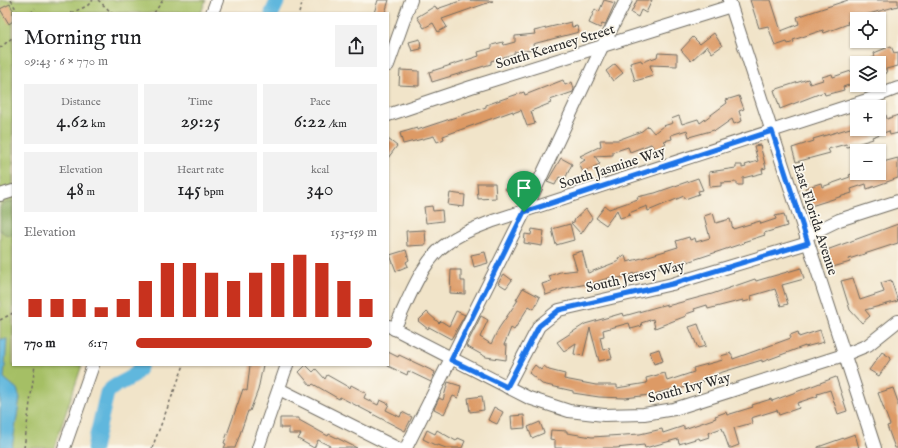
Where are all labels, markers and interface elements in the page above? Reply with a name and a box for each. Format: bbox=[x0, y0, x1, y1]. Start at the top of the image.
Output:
map controls bbox=[850, 12, 886, 180]
button: locate bbox=[850, 12, 886, 48]
street label: South Kearney Street bbox=[494, 20, 617, 74]
text: Morning run bbox=[24, 24, 142, 52]
button: share bbox=[335, 25, 377, 67]
text: 09:43 · 6 × 770 m bbox=[24, 53, 108, 70]
button: layers bbox=[850, 56, 886, 92]
text: Distance bbox=[61, 95, 101, 109]
text: Time bbox=[188, 95, 213, 109]
text: Pace bbox=[310, 95, 331, 109]
button: + bbox=[850, 100, 886, 136]
text: 4.62 bbox=[56, 109, 89, 134]
text: 29:25 bbox=[181, 109, 220, 134]
text: 6:22 bbox=[294, 109, 326, 134]
text: km bbox=[89, 117, 105, 131]
text: /km bbox=[326, 117, 347, 131]
street label: South Jasmine Way bbox=[557, 142, 668, 194]
button: − bbox=[850, 144, 886, 180]
street label: East Florida Avenue bbox=[788, 161, 842, 278]
text: Elevation bbox=[59, 163, 103, 177]
text: Heart rate bbox=[177, 163, 224, 177]
text: kcal bbox=[311, 163, 329, 177]
pin bbox=[507, 171, 541, 212]
text: 48 bbox=[67, 177, 84, 202]
text: 145 bbox=[177, 177, 201, 202]
text: 340 bbox=[307, 177, 334, 202]
icon: arrive bbox=[513, 177, 535, 199]
text: m bbox=[84, 185, 95, 199]
text: bpm bbox=[201, 185, 224, 199]
text: Elevation bbox=[24, 224, 76, 241]
text: 153–159 m bbox=[330, 224, 377, 241]
street label: South Jersey Way bbox=[584, 257, 686, 297]
text: 770 m bbox=[24, 335, 55, 352]
text: 6:17 bbox=[88, 335, 108, 352]
street label: South Ivy Way bbox=[646, 368, 732, 408]

